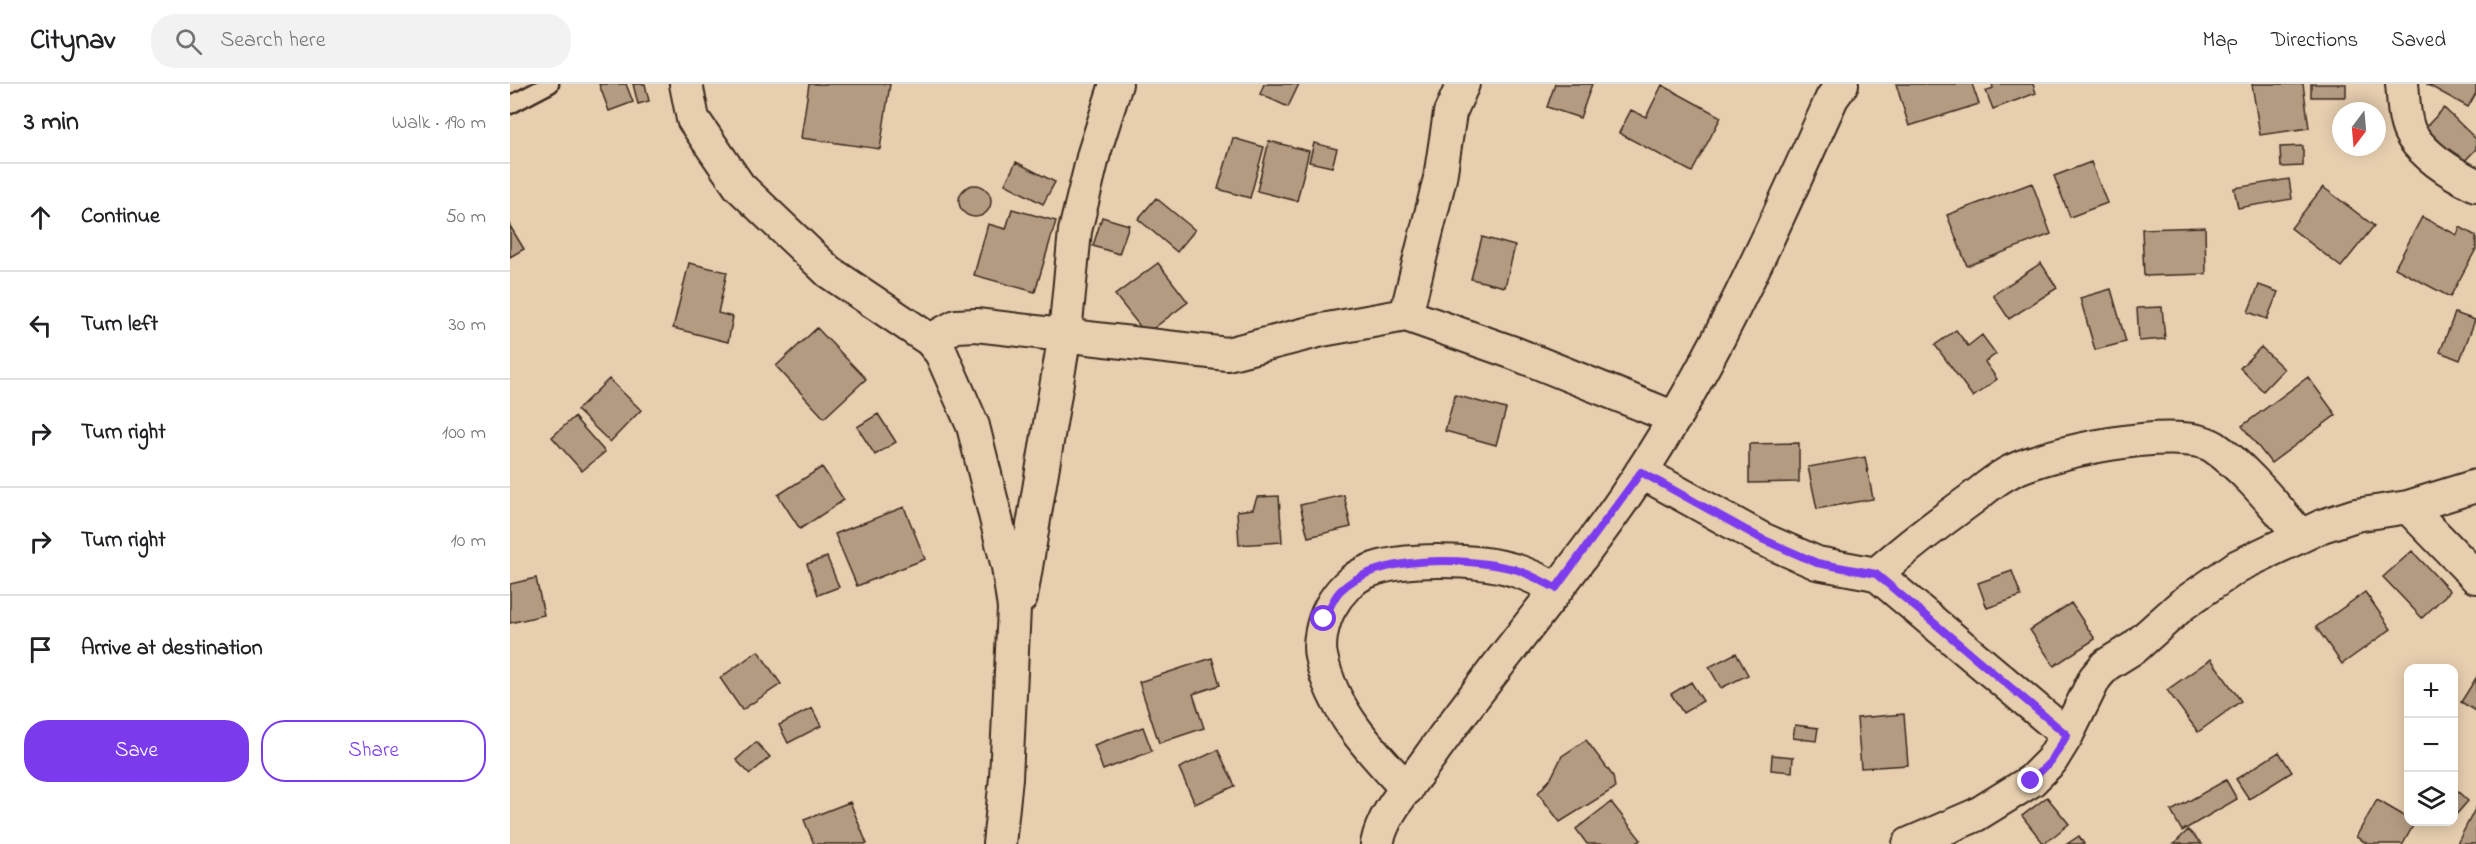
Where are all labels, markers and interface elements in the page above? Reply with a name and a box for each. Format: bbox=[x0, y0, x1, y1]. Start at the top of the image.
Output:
search box bbox=[151, 14, 571, 68]
text: Citynav bbox=[30, 21, 115, 62]
icon: search bbox=[172, 25, 205, 58]
text: Search here bbox=[220, 25, 326, 57]
text: Map bbox=[2202, 26, 2238, 56]
text: Directions bbox=[2271, 26, 2358, 56]
text: Saved bbox=[2391, 26, 2446, 56]
north arrow bbox=[2332, 102, 2386, 156]
text: 3 min bbox=[24, 104, 79, 142]
text: Walk · 190 m bbox=[392, 109, 486, 138]
icon: ahead bbox=[24, 201, 57, 234]
text: Continue bbox=[81, 201, 160, 233]
text: 50 m bbox=[445, 203, 486, 232]
icon: left bbox=[24, 309, 57, 342]
text: Turn left bbox=[81, 309, 158, 341]
text: 30 m bbox=[449, 311, 486, 340]
icon: right bbox=[24, 417, 57, 450]
text: Turn right bbox=[81, 417, 166, 449]
text: 100 m bbox=[442, 419, 486, 448]
icon: right bbox=[24, 525, 57, 558]
text: Turn right bbox=[81, 525, 166, 557]
text: 10 m bbox=[450, 527, 486, 556]
route start bbox=[1310, 605, 1336, 631]
icon: arrive bbox=[24, 633, 57, 666]
text: Arrive at destination bbox=[81, 633, 263, 665]
map controls bbox=[2404, 664, 2458, 826]
button: + bbox=[2404, 664, 2458, 718]
button: − bbox=[2404, 718, 2458, 772]
button: Save bbox=[24, 720, 249, 782]
button: Share bbox=[261, 720, 486, 782]
route end bbox=[2017, 767, 2043, 793]
button: layers bbox=[2404, 772, 2458, 826]

